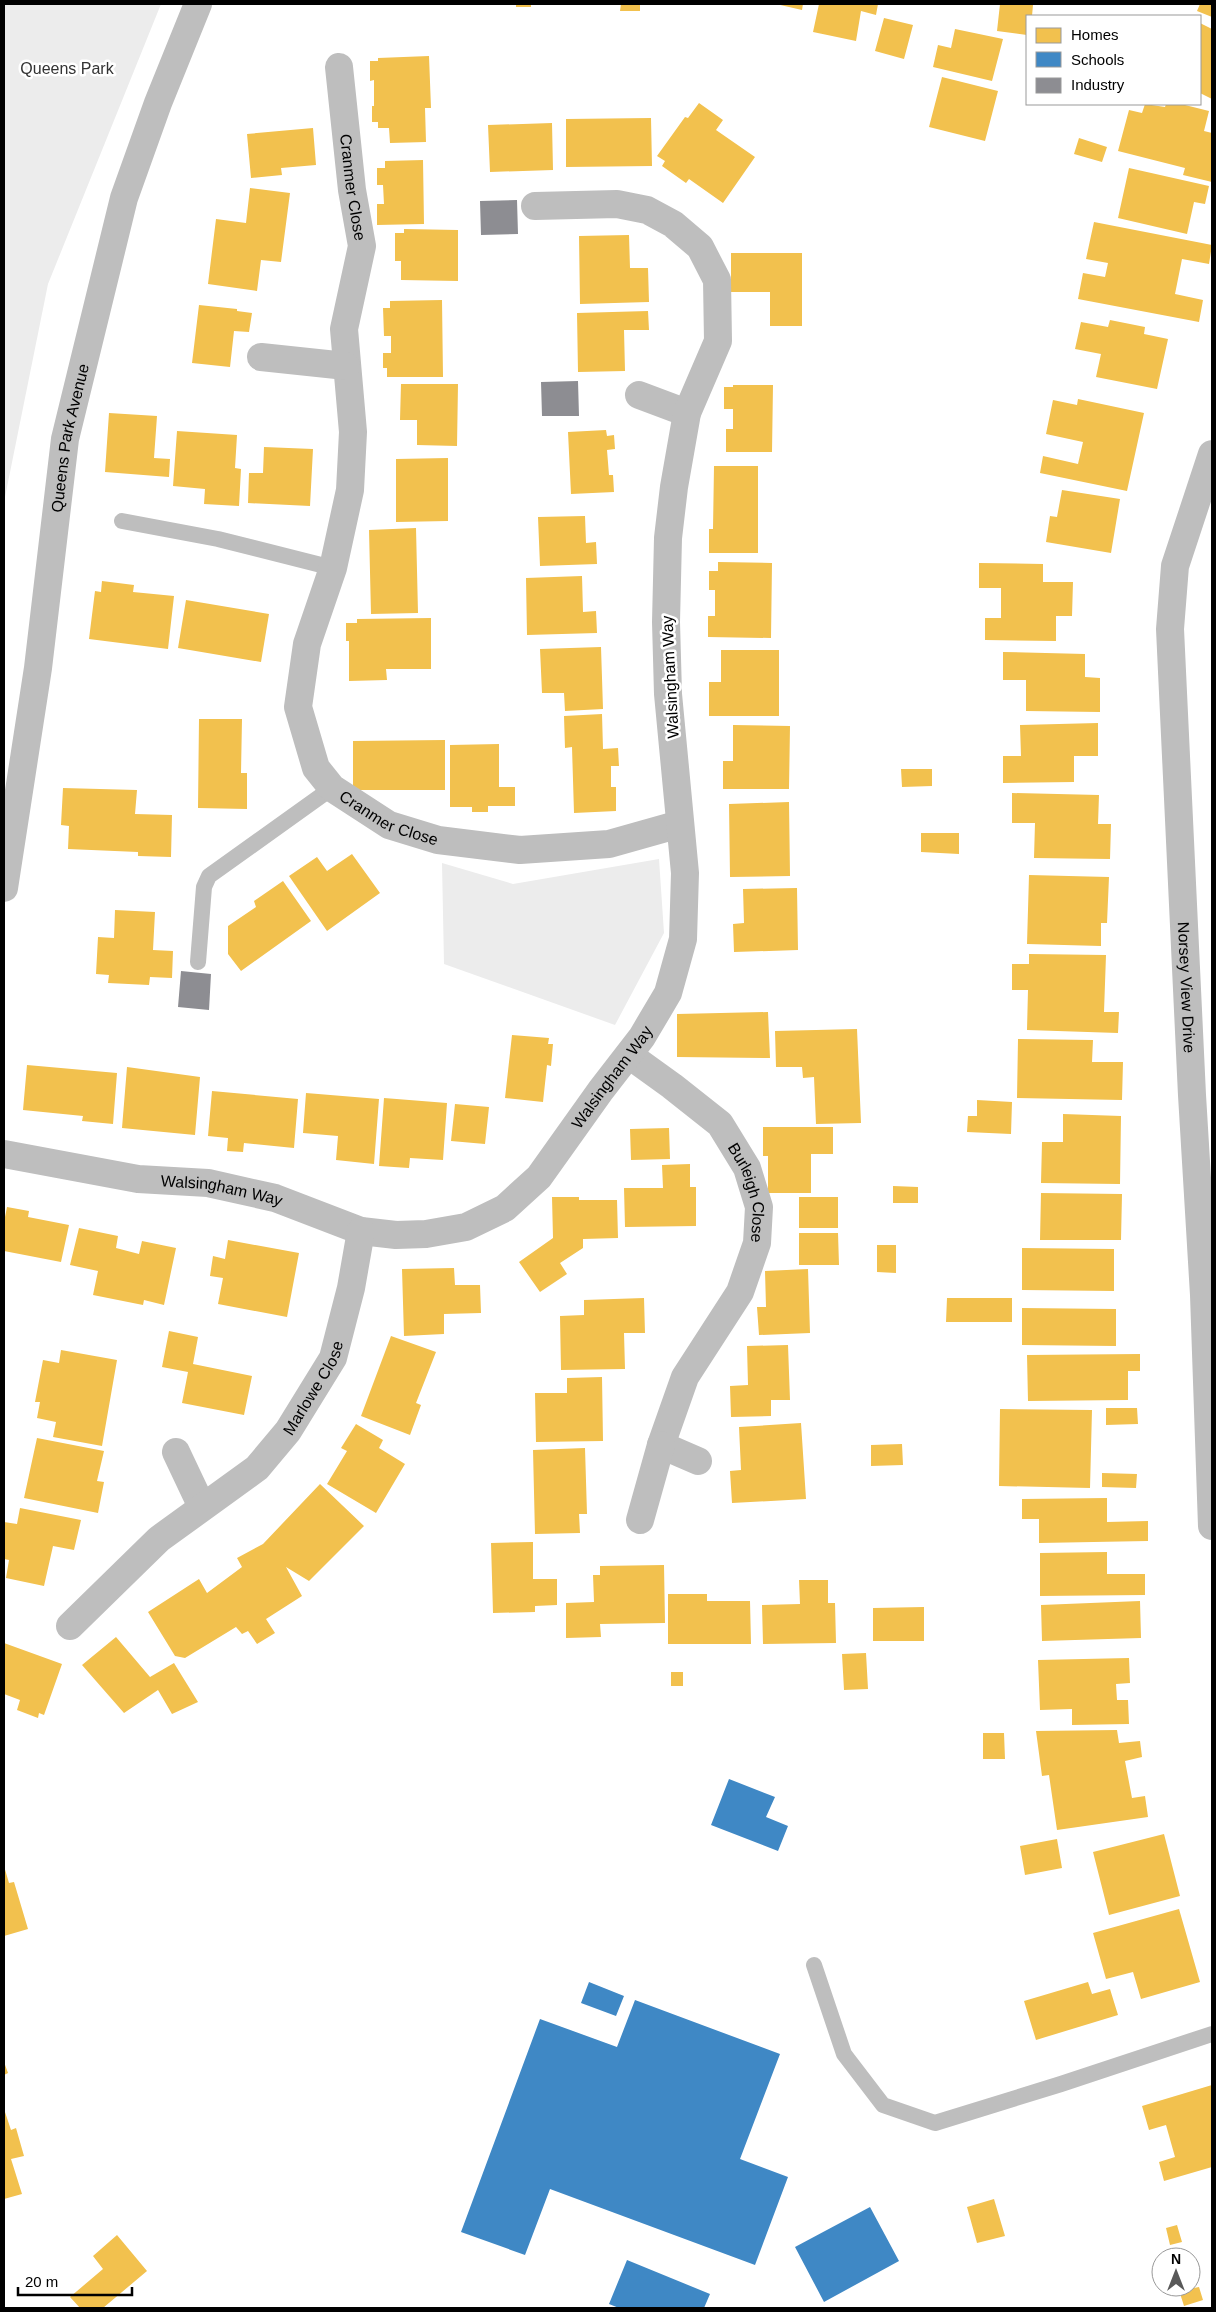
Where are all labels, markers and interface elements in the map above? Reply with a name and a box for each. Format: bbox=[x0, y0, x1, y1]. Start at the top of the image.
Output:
legend bbox=[1026, 15, 1201, 105]
text: Homes bbox=[1071, 26, 1119, 43]
text: Schools bbox=[1071, 51, 1124, 68]
park label: Queens Park bbox=[20, 60, 115, 77]
text: Industry bbox=[1071, 76, 1125, 93]
street label: Cranmer Close bbox=[338, 133, 369, 242]
street label: Queens Park Avenue bbox=[48, 362, 92, 513]
street label: Walsingham Way bbox=[658, 615, 682, 739]
street label: Cranmer Close bbox=[337, 787, 440, 848]
street label: Norsey View Drive bbox=[1175, 921, 1199, 1054]
street label: Walsingham Way bbox=[568, 1023, 655, 1132]
street label: Burleigh Close bbox=[725, 1140, 768, 1243]
street label: Walsingham Way bbox=[160, 1172, 285, 1209]
street label: Marlowe Close bbox=[279, 1339, 346, 1438]
north arrow bbox=[1151, 2247, 1201, 2297]
text: N bbox=[1171, 2251, 1181, 2267]
scale bar bbox=[18, 2264, 131, 2296]
text: 20 m bbox=[25, 2273, 58, 2290]

